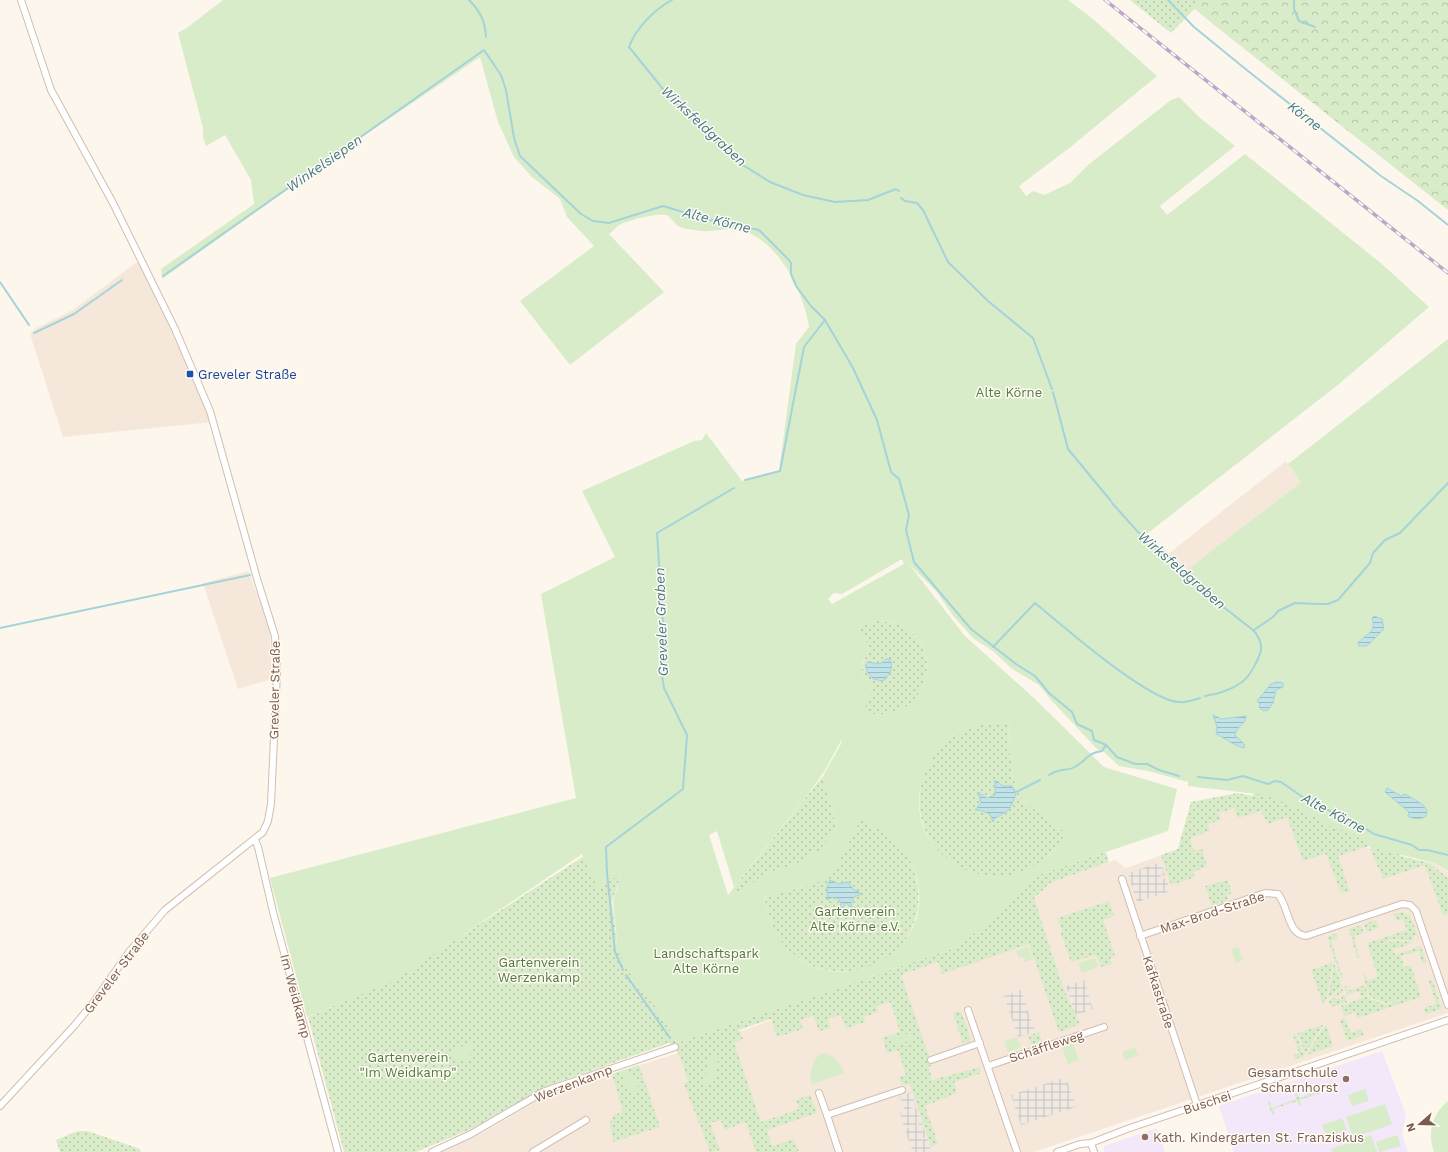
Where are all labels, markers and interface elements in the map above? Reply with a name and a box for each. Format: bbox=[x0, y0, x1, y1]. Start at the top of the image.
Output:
water label: Wirksfeldgraben bbox=[658, 83, 750, 169]
water label: Körne bbox=[1285, 98, 1325, 134]
water label: Winkelsiepen bbox=[283, 131, 365, 195]
water label: Alte Körne bbox=[680, 204, 753, 236]
place label: Greveler Straße bbox=[198, 367, 297, 382]
marker: Greveler Straße bbox=[185, 369, 195, 379]
park label: Alte Körne bbox=[976, 385, 1042, 400]
water label: Wirksfeldgraben bbox=[1135, 528, 1229, 612]
water label: Greveler Graben bbox=[651, 567, 671, 677]
street label: Greveler Straße bbox=[266, 640, 283, 740]
water label: Alte Körne bbox=[1299, 789, 1369, 836]
street label: Max-Brod-Straße bbox=[1158, 889, 1266, 936]
park label: Gartenverein Alte Körne e.V. bbox=[810, 904, 900, 934]
street label: Greveler Straße bbox=[81, 928, 152, 1016]
park label: Landschaftspark Alte Körne bbox=[653, 946, 759, 976]
street label: Im Weidkamp bbox=[277, 952, 314, 1040]
street label: Kafkastraße bbox=[1140, 954, 1177, 1030]
park label: Gartenverein Werzenkamp bbox=[498, 955, 580, 985]
street label: Schäffleweg bbox=[1007, 1027, 1085, 1066]
park label: Gartenverein "Im Weidkamp" bbox=[360, 1050, 456, 1080]
street label: Werzenkamp bbox=[532, 1062, 614, 1105]
place label: Gesamtschule Scharnhorst bbox=[1247, 1065, 1339, 1095]
marker: Gesamtschule Scharnhorst bbox=[1341, 1074, 1351, 1084]
street label: Buschei bbox=[1181, 1088, 1233, 1117]
north arrow bbox=[1400, 1104, 1440, 1144]
text: N bbox=[1404, 1121, 1419, 1133]
place label: Kath. Kindergarten St. Franziskus bbox=[1153, 1130, 1364, 1145]
marker: Kath. Kindergarten St. Franziskus bbox=[1140, 1132, 1150, 1142]

